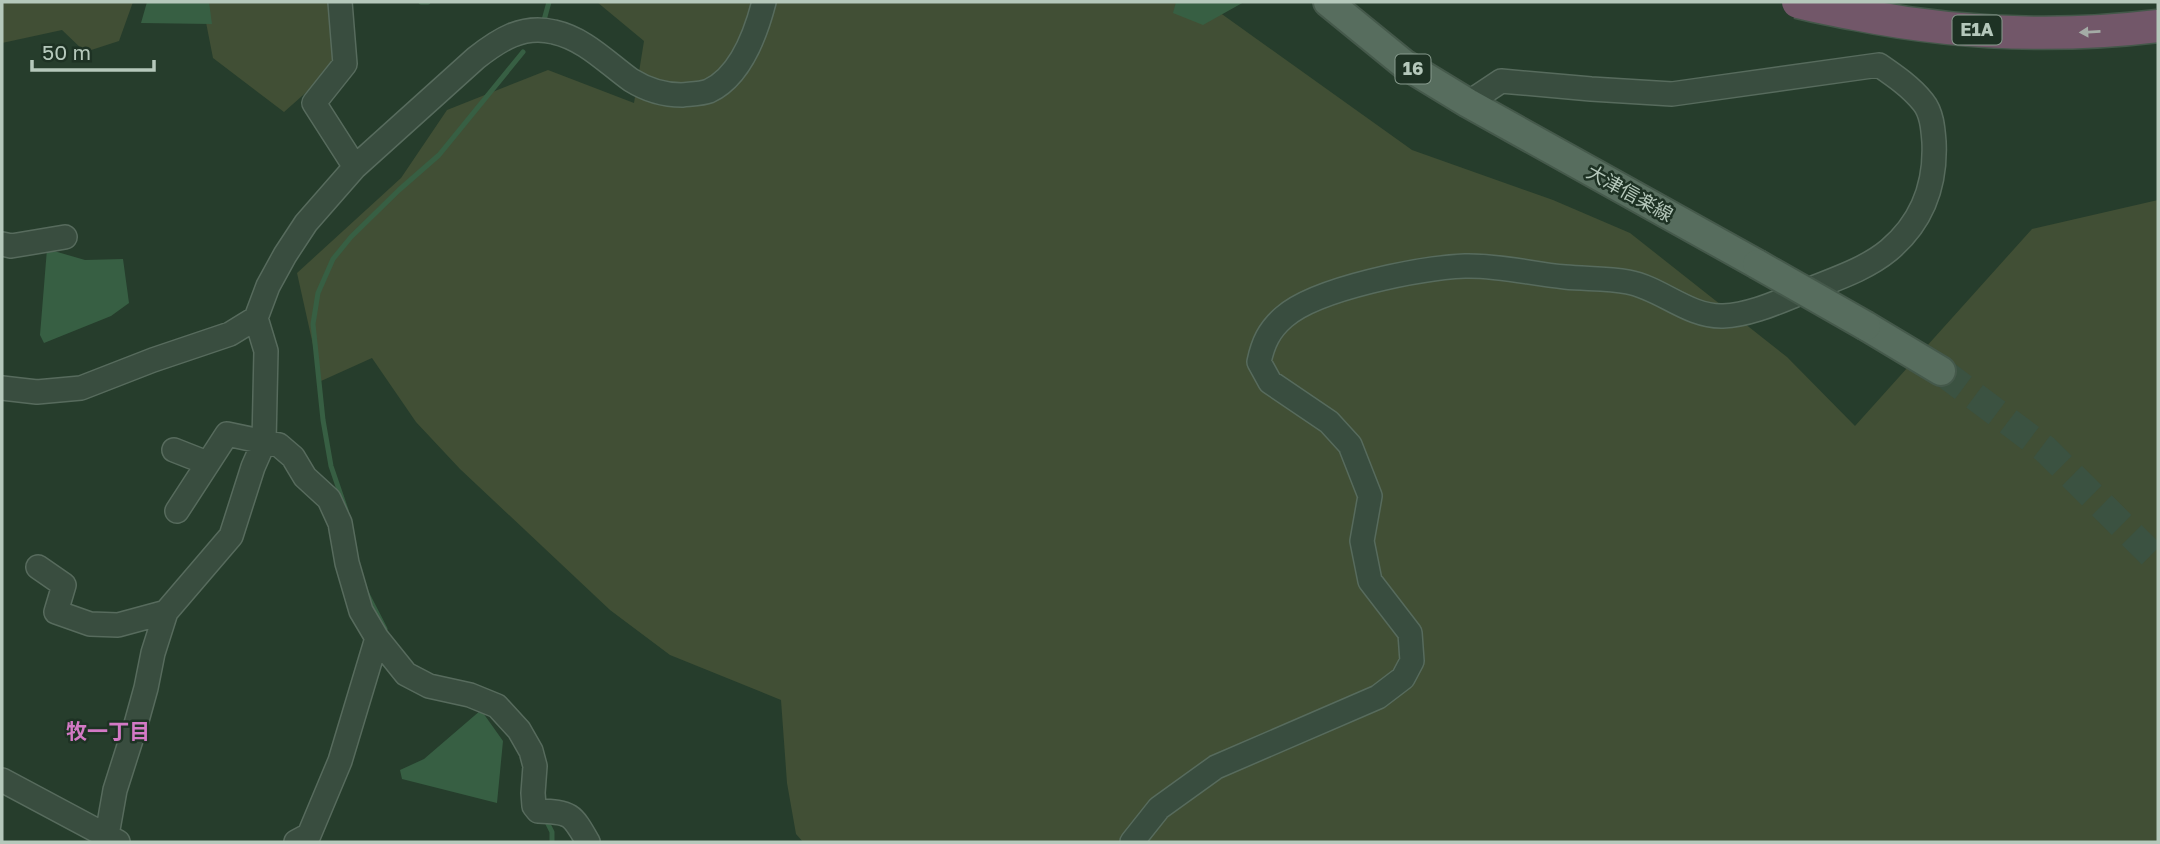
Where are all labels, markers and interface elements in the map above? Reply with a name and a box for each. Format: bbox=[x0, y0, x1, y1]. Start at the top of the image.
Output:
road number: E1A bbox=[1952, 15, 2002, 44]
one-way arrow bbox=[2079, 27, 2101, 38]
scale bar bbox=[32, 28, 154, 72]
text: 50 m bbox=[42, 39, 91, 65]
road number: 16 bbox=[1396, 55, 1430, 84]
street label: 大津信楽線 bbox=[1583, 159, 1677, 226]
district label: 牧一丁目 bbox=[66, 718, 150, 744]

